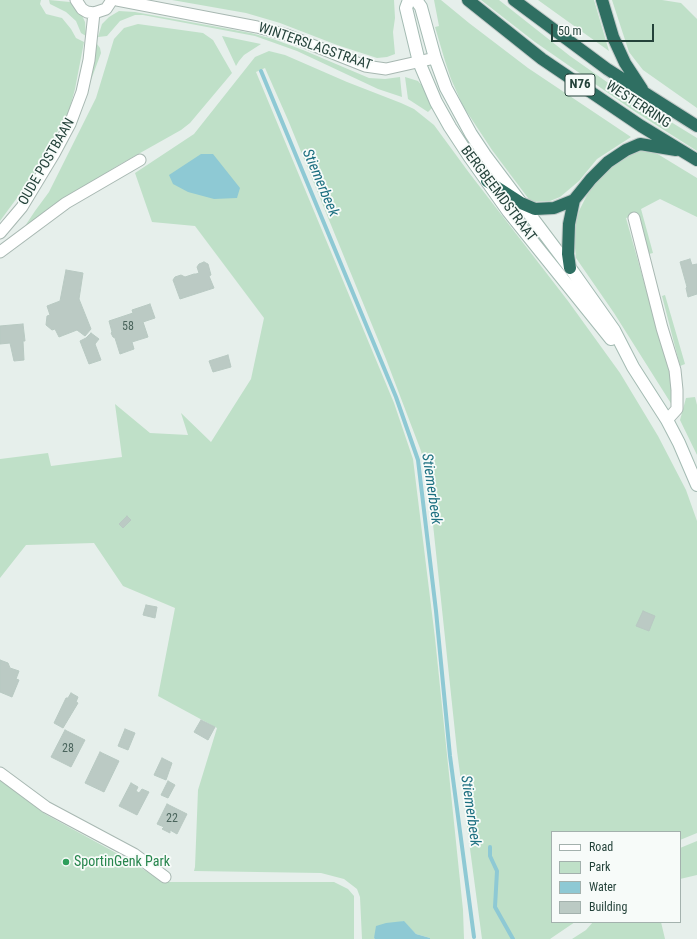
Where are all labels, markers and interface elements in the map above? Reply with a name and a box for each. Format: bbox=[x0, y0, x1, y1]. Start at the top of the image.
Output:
scale bar bbox=[553, 16, 656, 42]
street label: WINTERSLAGSTRAAT bbox=[256, 20, 374, 74]
text: 50 m bbox=[558, 24, 582, 38]
road number: N76 bbox=[565, 74, 595, 96]
street label: WESTERRING bbox=[602, 78, 674, 132]
street label: OUDE POSTBAAN bbox=[15, 116, 79, 208]
street label: BERGBEEMDSTRAAT bbox=[457, 143, 539, 245]
water label: Stiemerbeek bbox=[298, 147, 342, 219]
house number: 58 bbox=[122, 320, 134, 334]
water label: Stiemerbeek bbox=[417, 452, 445, 526]
house number: 28 bbox=[62, 742, 74, 756]
water label: Stiemerbeek bbox=[456, 774, 484, 848]
house number: 22 bbox=[166, 812, 178, 826]
legend bbox=[551, 831, 681, 923]
text: Road bbox=[589, 840, 613, 854]
place label: SportinGenk Park bbox=[74, 854, 170, 870]
marker: SportinGenk Park bbox=[61, 857, 71, 867]
text: Park bbox=[589, 860, 610, 874]
text: Water bbox=[589, 880, 617, 894]
text: Building bbox=[589, 900, 627, 914]

